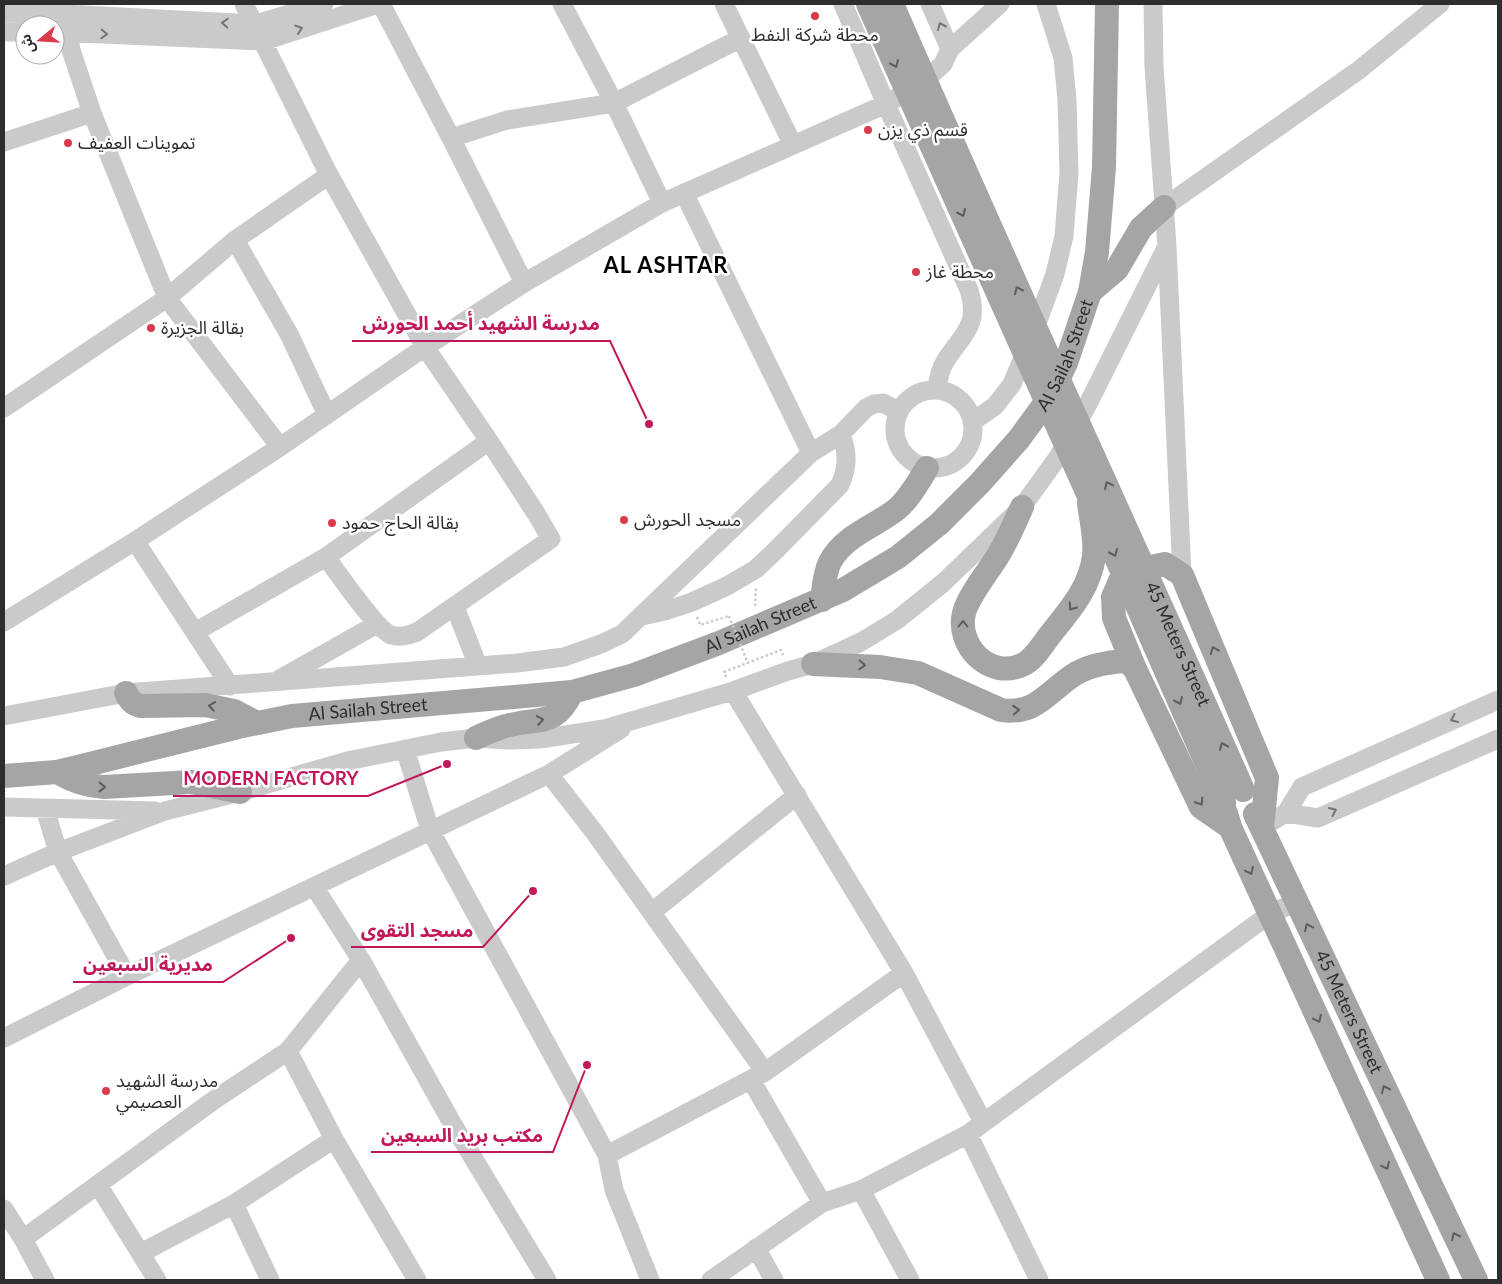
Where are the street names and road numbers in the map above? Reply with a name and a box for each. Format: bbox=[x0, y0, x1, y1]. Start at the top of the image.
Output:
street label: Al Sailah Street bbox=[1031, 296, 1097, 415]
street label: 45 Meters Street bbox=[1141, 578, 1216, 710]
street label: Al Sailah Street bbox=[701, 591, 820, 657]
street label: Al Sailah Street bbox=[308, 692, 429, 725]
street label: 45 Meters Street bbox=[1311, 946, 1389, 1077]

